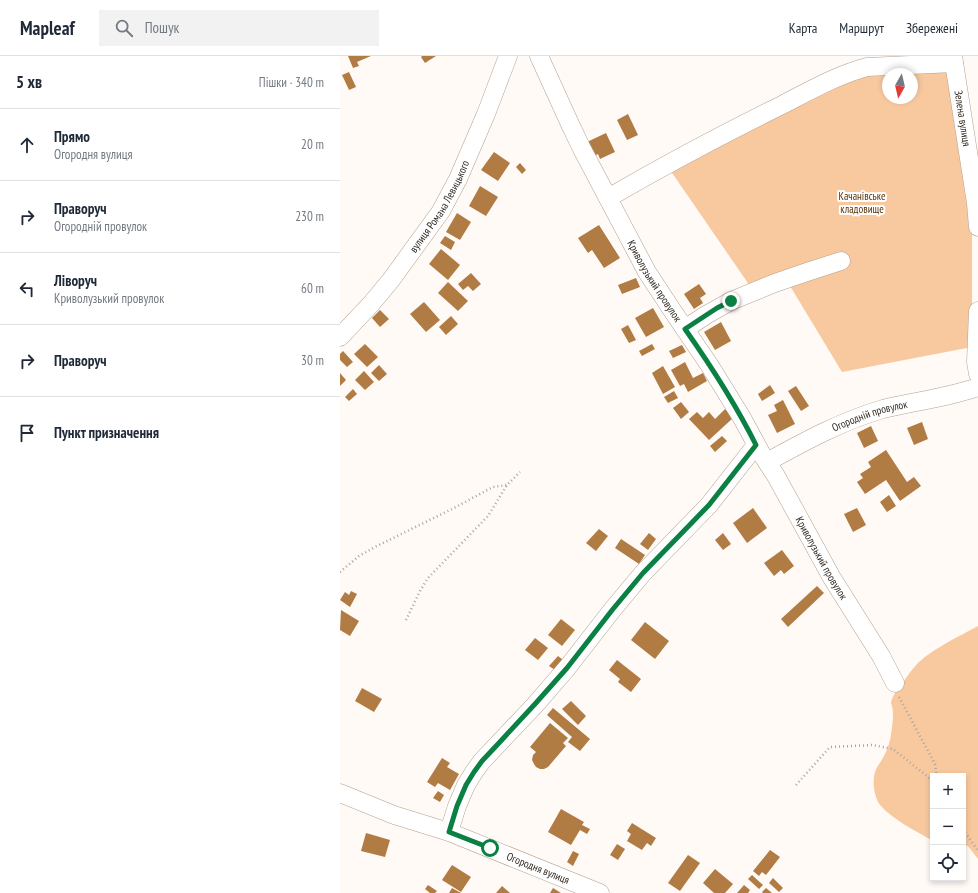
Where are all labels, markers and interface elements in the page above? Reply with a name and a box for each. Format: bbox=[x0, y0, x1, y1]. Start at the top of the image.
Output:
search box bbox=[99, 10, 379, 46]
text: Mapleaf bbox=[20, 16, 75, 40]
icon: search bbox=[113, 17, 135, 39]
text: Пошук bbox=[145, 18, 179, 37]
text: Карта bbox=[789, 19, 817, 37]
text: Маршрут bbox=[839, 19, 884, 37]
text: Збережені bbox=[906, 19, 958, 37]
north arrow bbox=[882, 68, 918, 104]
text: 5 хв bbox=[16, 71, 42, 93]
text: Пішки · 340 m bbox=[259, 74, 324, 91]
street label: Зелена вулиця bbox=[951, 89, 974, 147]
text: Прямо bbox=[54, 127, 90, 146]
icon: ahead bbox=[16, 134, 38, 156]
text: 20 m bbox=[301, 136, 324, 153]
text: Огородня вулиця bbox=[54, 146, 133, 163]
street label: вулиця Романа Левицького bbox=[406, 158, 472, 255]
park label: Качанівське кладовище bbox=[839, 189, 886, 216]
text: Праворуч bbox=[54, 199, 107, 218]
icon: right bbox=[16, 206, 38, 228]
text: 230 m bbox=[295, 208, 324, 225]
text: Огородній провулок bbox=[54, 218, 147, 235]
street label: Криволузький провулок bbox=[624, 237, 685, 325]
text: Ліворуч bbox=[54, 271, 97, 290]
icon: left bbox=[16, 278, 38, 300]
text: 60 m bbox=[301, 280, 324, 297]
text: Криволузький провулок bbox=[54, 290, 164, 307]
route end bbox=[722, 292, 740, 310]
icon: right bbox=[16, 350, 38, 372]
text: Праворуч bbox=[54, 351, 107, 370]
text: 30 m bbox=[301, 352, 324, 369]
street label: Огородній провулок bbox=[829, 397, 909, 435]
icon: arrive bbox=[16, 422, 38, 444]
text: Пункт призначення bbox=[54, 423, 159, 442]
street label: Криволузький провулок bbox=[793, 514, 851, 603]
map controls bbox=[930, 773, 966, 881]
button: + bbox=[930, 773, 966, 809]
button: − bbox=[930, 809, 966, 845]
route start bbox=[481, 839, 499, 857]
button: locate bbox=[930, 845, 966, 881]
street label: Огородня вулиця bbox=[505, 849, 572, 887]

